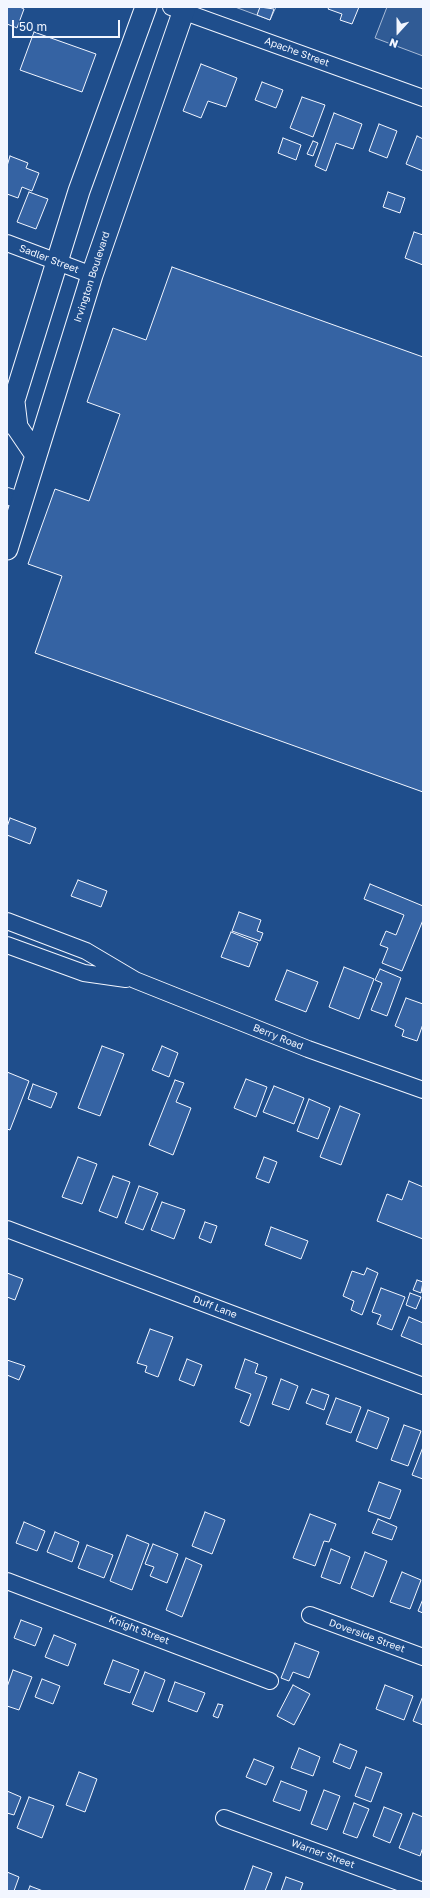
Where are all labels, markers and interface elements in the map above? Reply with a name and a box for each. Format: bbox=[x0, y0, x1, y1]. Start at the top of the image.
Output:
scale bar bbox=[14, 12, 122, 38]
north arrow bbox=[378, 12, 418, 52]
text: 50 m bbox=[19, 19, 47, 34]
street label: Apache Street bbox=[263, 35, 331, 69]
text: N bbox=[387, 36, 400, 51]
street label: Irvington Boulevard bbox=[72, 230, 112, 324]
street label: Sadler Street bbox=[17, 242, 81, 276]
street label: Berry Road bbox=[251, 1021, 305, 1053]
street label: Duff Lane bbox=[191, 1293, 239, 1321]
street label: Knight Street bbox=[107, 1613, 171, 1647]
street label: Doverside Street bbox=[327, 1617, 407, 1655]
street label: Warner Street bbox=[290, 1837, 356, 1871]

